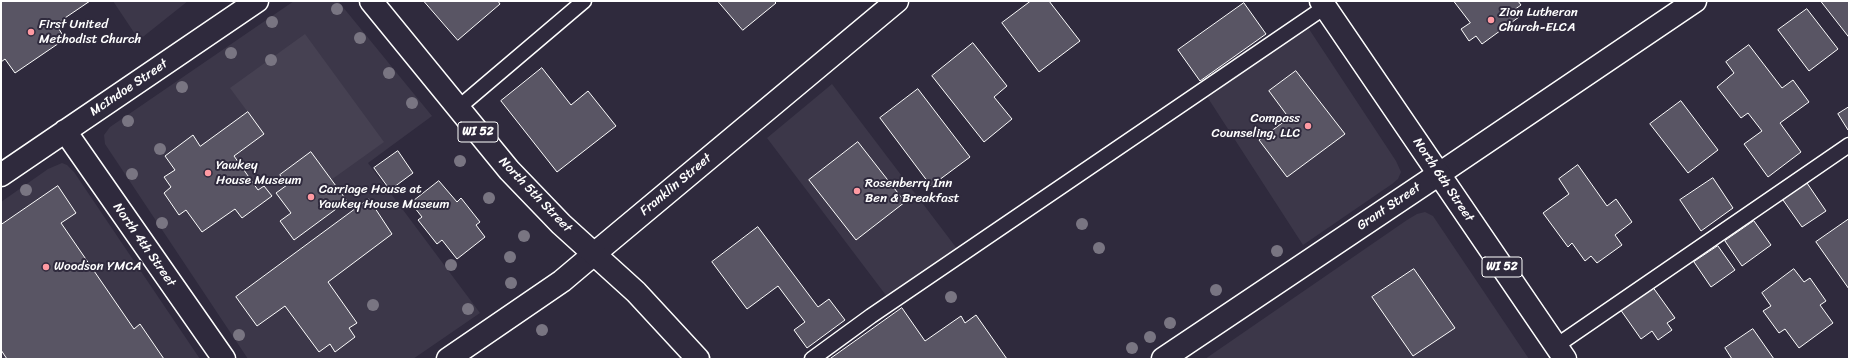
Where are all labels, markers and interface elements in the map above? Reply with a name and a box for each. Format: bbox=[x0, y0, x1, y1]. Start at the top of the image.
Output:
place label: Zion Lutheran Church-ELCA bbox=[1499, 5, 1578, 36]
marker: Zion Lutheran Church-ELCA bbox=[1486, 15, 1496, 25]
place label: First United Methodist Church bbox=[39, 17, 141, 48]
marker: First United Methodist Church bbox=[26, 27, 36, 37]
street label: McIndoe Street bbox=[87, 56, 171, 120]
place label: Compass Counseling, LLC bbox=[1212, 111, 1300, 142]
marker: Compass Counseling, LLC bbox=[1303, 121, 1313, 131]
road number: WI 52 bbox=[458, 122, 498, 142]
street label: North 6th Street bbox=[1409, 135, 1477, 225]
street label: Franklin Street bbox=[637, 151, 715, 219]
street label: North 5th Street bbox=[495, 154, 575, 236]
place label: Yawkey House Museum bbox=[216, 158, 302, 189]
marker: Yawkey House Museum bbox=[203, 168, 213, 178]
place label: Rosenberry Inn Ben & Breakfast bbox=[865, 176, 959, 207]
street label: Grant Street bbox=[1354, 180, 1424, 234]
place label: Carriage House at Yawkey House Museum bbox=[319, 182, 450, 213]
marker: Rosenberry Inn Ben & Breakfast bbox=[852, 186, 862, 196]
marker: Carriage House at Yawkey House Museum bbox=[306, 192, 316, 202]
street label: North 4th Street bbox=[109, 200, 179, 290]
road number: WI 52 bbox=[1482, 257, 1522, 277]
place label: Woodson YMCA bbox=[54, 259, 142, 275]
marker: Woodson YMCA bbox=[41, 262, 51, 272]

